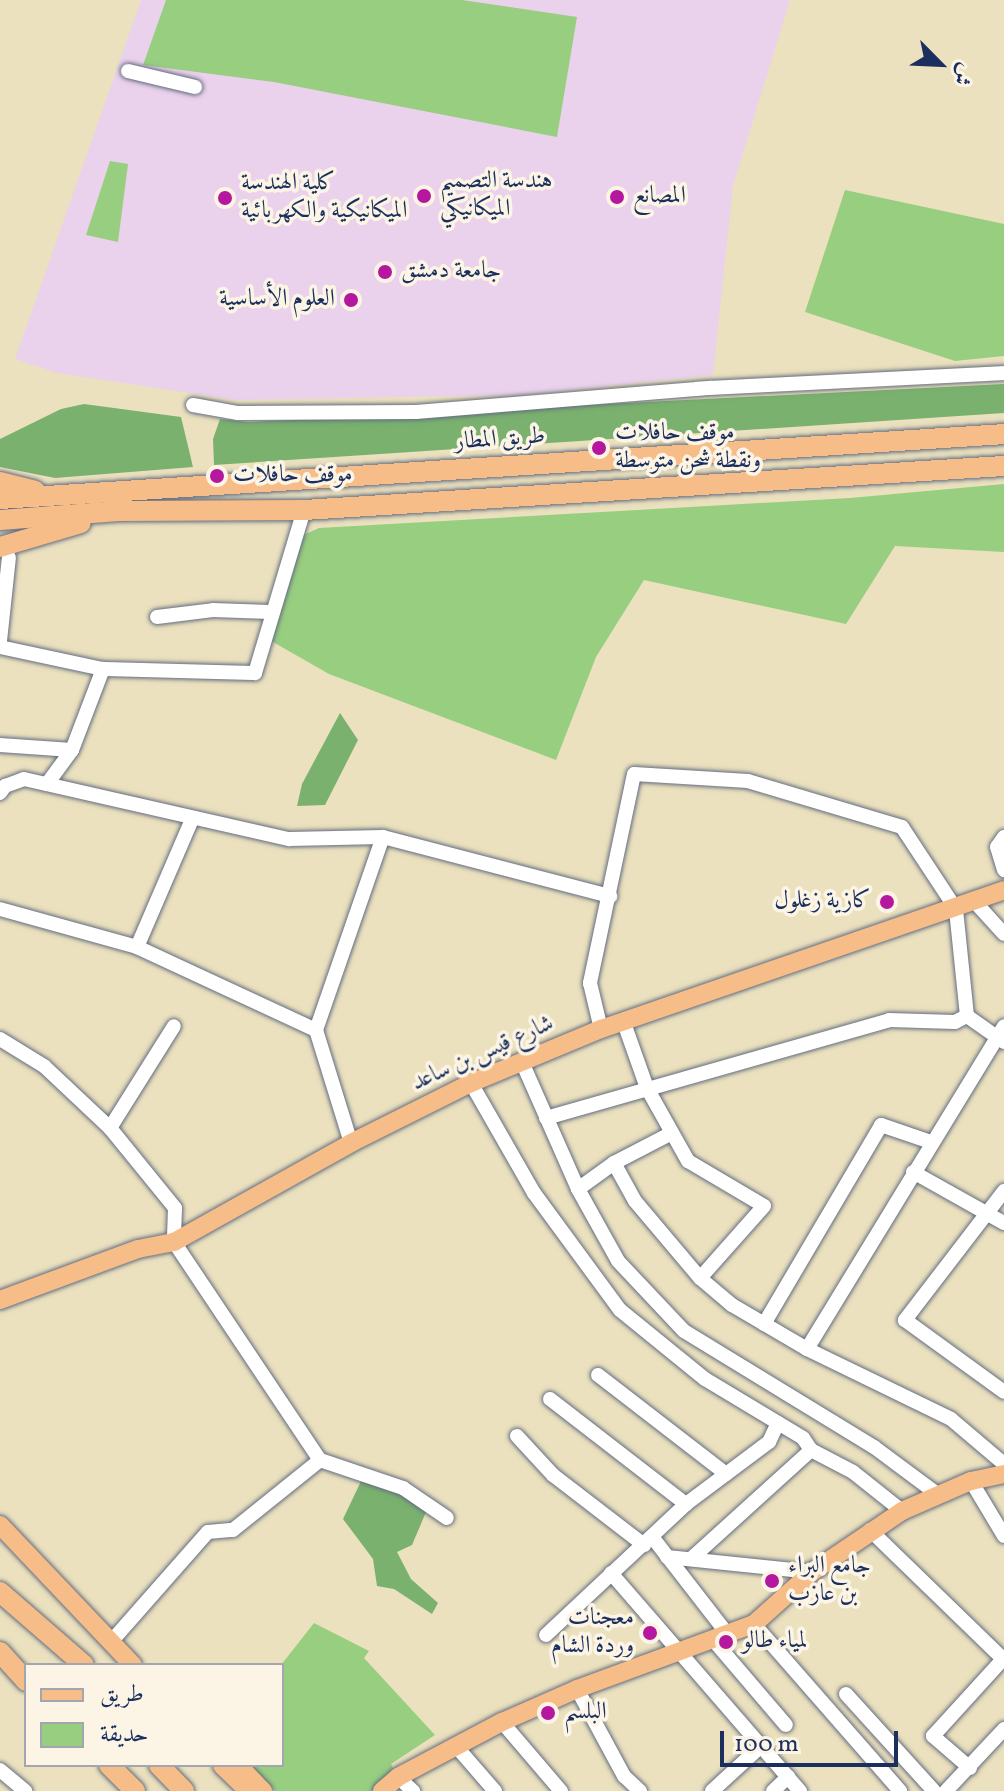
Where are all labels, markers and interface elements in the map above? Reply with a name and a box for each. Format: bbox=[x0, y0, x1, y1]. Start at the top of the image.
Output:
north arrow bbox=[900, 24, 980, 104]
text: ش bbox=[944, 58, 981, 90]
place label: هندسة التصميم الميكانيكي bbox=[440, 168, 553, 224]
place label: كلية الهندسة الميكانيكية والكهربائية bbox=[241, 170, 407, 226]
place label: المصانع bbox=[633, 183, 686, 211]
marker: هندسة التصميم الميكانيكي bbox=[415, 187, 433, 205]
marker: المصانع bbox=[608, 188, 626, 206]
marker: كلية الهندسة الميكانيكية والكهربائية bbox=[216, 189, 234, 207]
place label: جامعة دمشق bbox=[401, 258, 501, 286]
marker: جامعة دمشق bbox=[376, 263, 394, 281]
place label: العلوم الأساسية bbox=[219, 286, 335, 314]
marker: العلوم الأساسية bbox=[342, 291, 360, 309]
place label: موقف حافلات ونقطة شحن متوسطة bbox=[615, 420, 761, 476]
street label: طريق المطار bbox=[454, 422, 546, 458]
marker: موقف حافلات ونقطة شحن متوسطة bbox=[590, 439, 608, 457]
place label: موقف حافلات bbox=[233, 462, 353, 490]
marker: موقف حافلات bbox=[208, 467, 226, 485]
place label: كازية زغلول bbox=[774, 888, 871, 916]
marker: كازية زغلول bbox=[878, 893, 896, 911]
street label: شارع قيس بن ساعد bbox=[407, 1010, 559, 1098]
place label: جامع البراء بن عازب bbox=[788, 1553, 871, 1609]
marker: جامع البراء بن عازب bbox=[763, 1572, 781, 1590]
place label: معجنات وردة الشام bbox=[551, 1605, 634, 1661]
marker: معجنات وردة الشام bbox=[641, 1624, 659, 1642]
place label: لمياء طالو bbox=[742, 1628, 807, 1656]
marker: لمياء طالو bbox=[717, 1633, 735, 1651]
legend bbox=[24, 1663, 284, 1767]
text: طريق bbox=[100, 1678, 144, 1712]
place label: البلسم bbox=[564, 1699, 607, 1727]
marker: البلسم bbox=[539, 1704, 557, 1722]
scale bar bbox=[724, 1715, 902, 1765]
text: حديقة bbox=[100, 1718, 149, 1752]
text: 100 m bbox=[734, 1728, 799, 1762]

